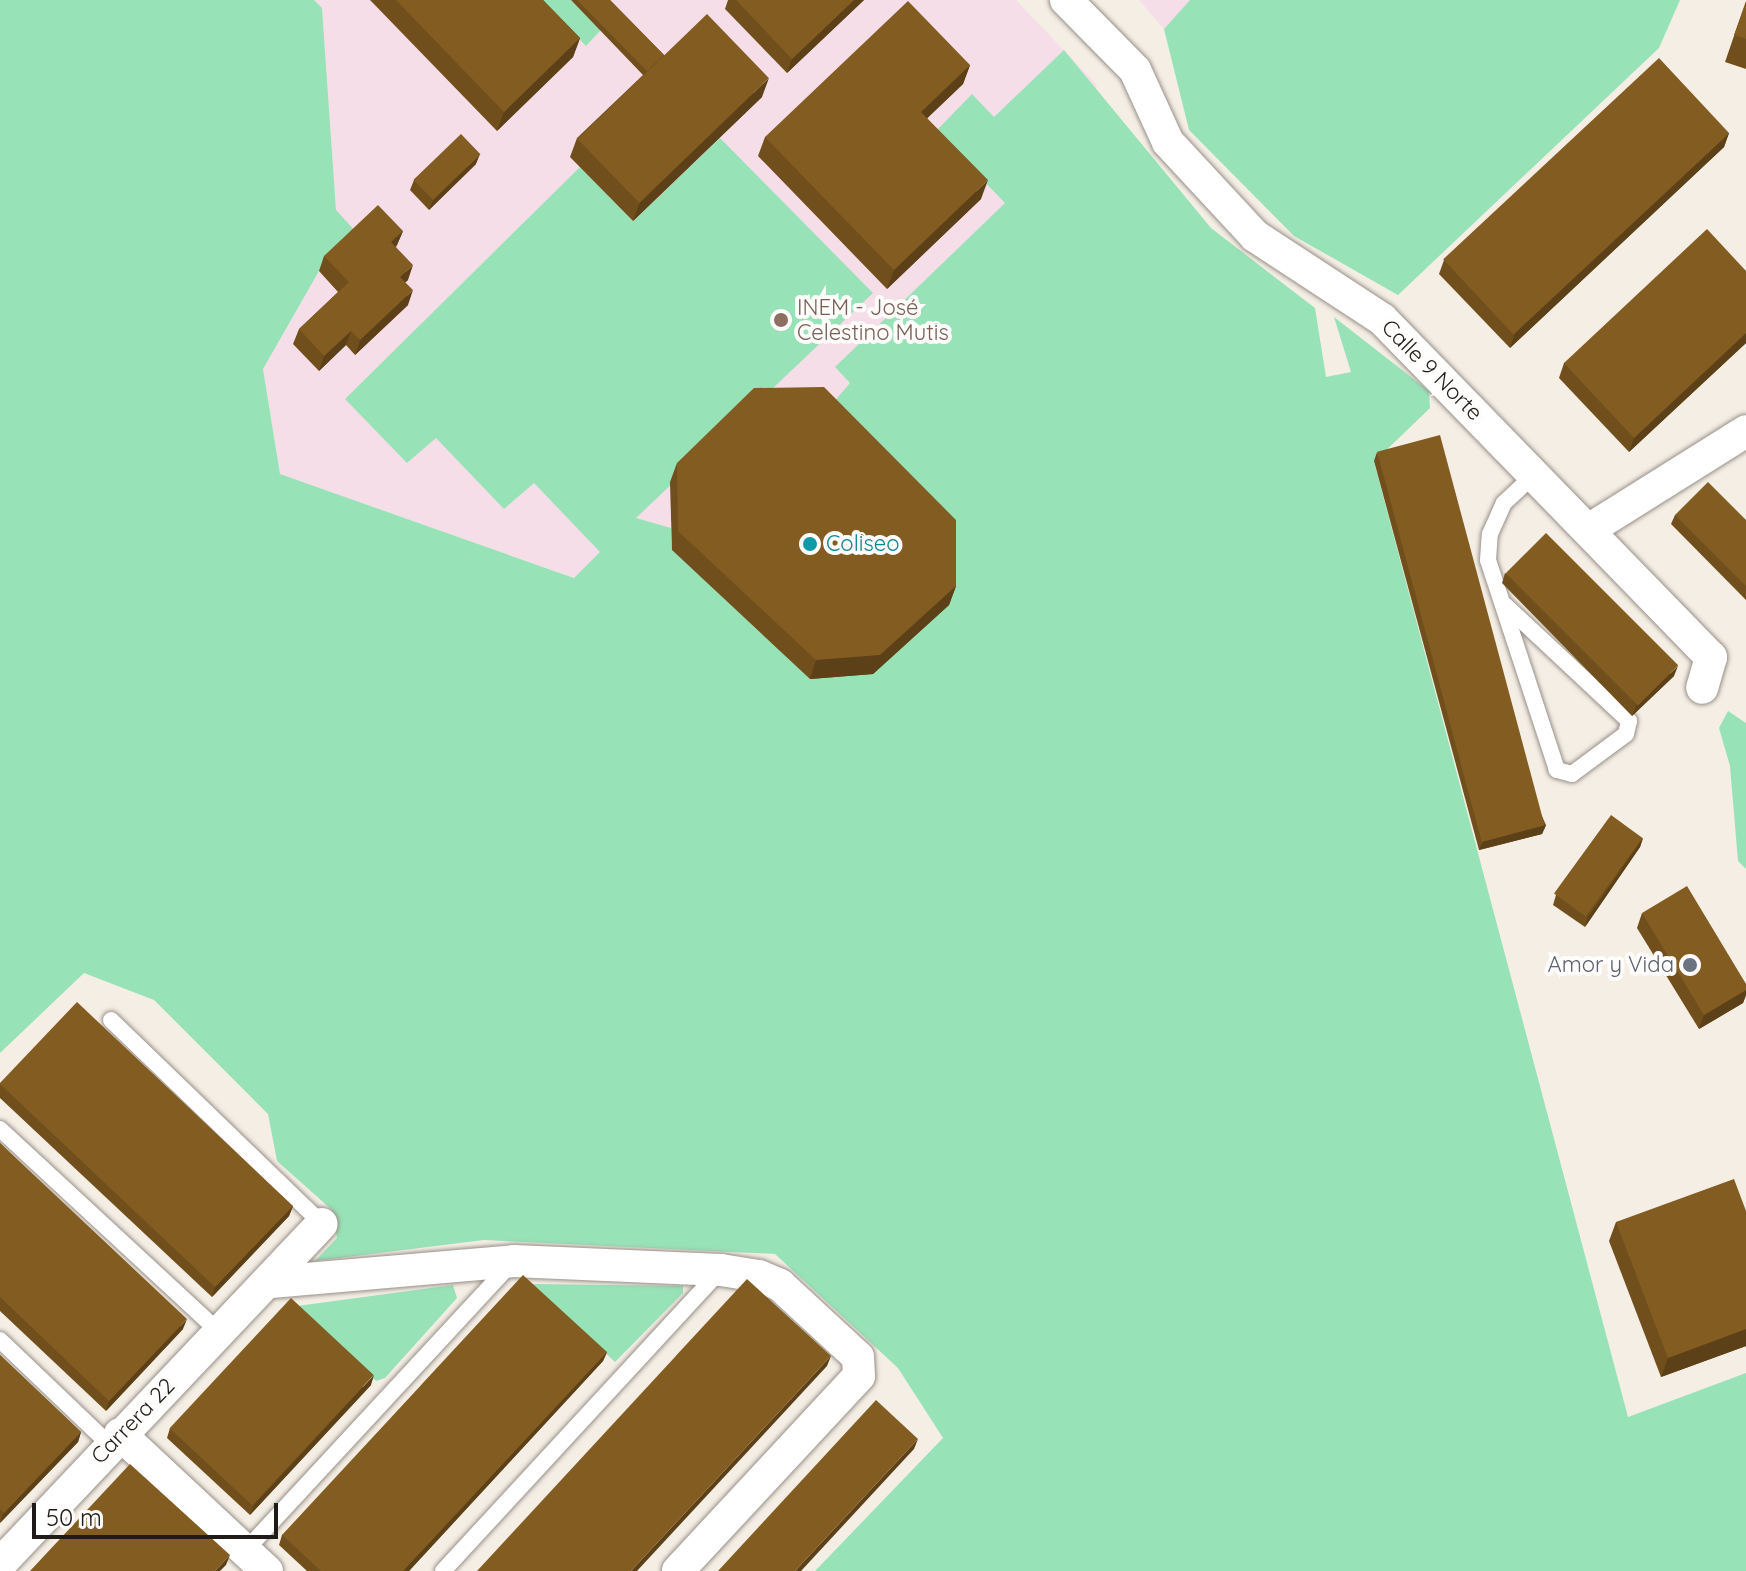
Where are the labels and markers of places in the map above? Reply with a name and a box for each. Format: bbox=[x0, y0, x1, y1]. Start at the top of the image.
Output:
place label: INEM - José Celestino Mutis bbox=[797, 294, 949, 346]
marker: INEM - José Celestino Mutis bbox=[772, 311, 790, 329]
place label: Coliseo bbox=[826, 531, 899, 557]
marker: Coliseo bbox=[801, 535, 819, 553]
place label: Amor y Vida bbox=[1547, 952, 1674, 978]
marker: Amor y Vida bbox=[1681, 956, 1699, 974]

